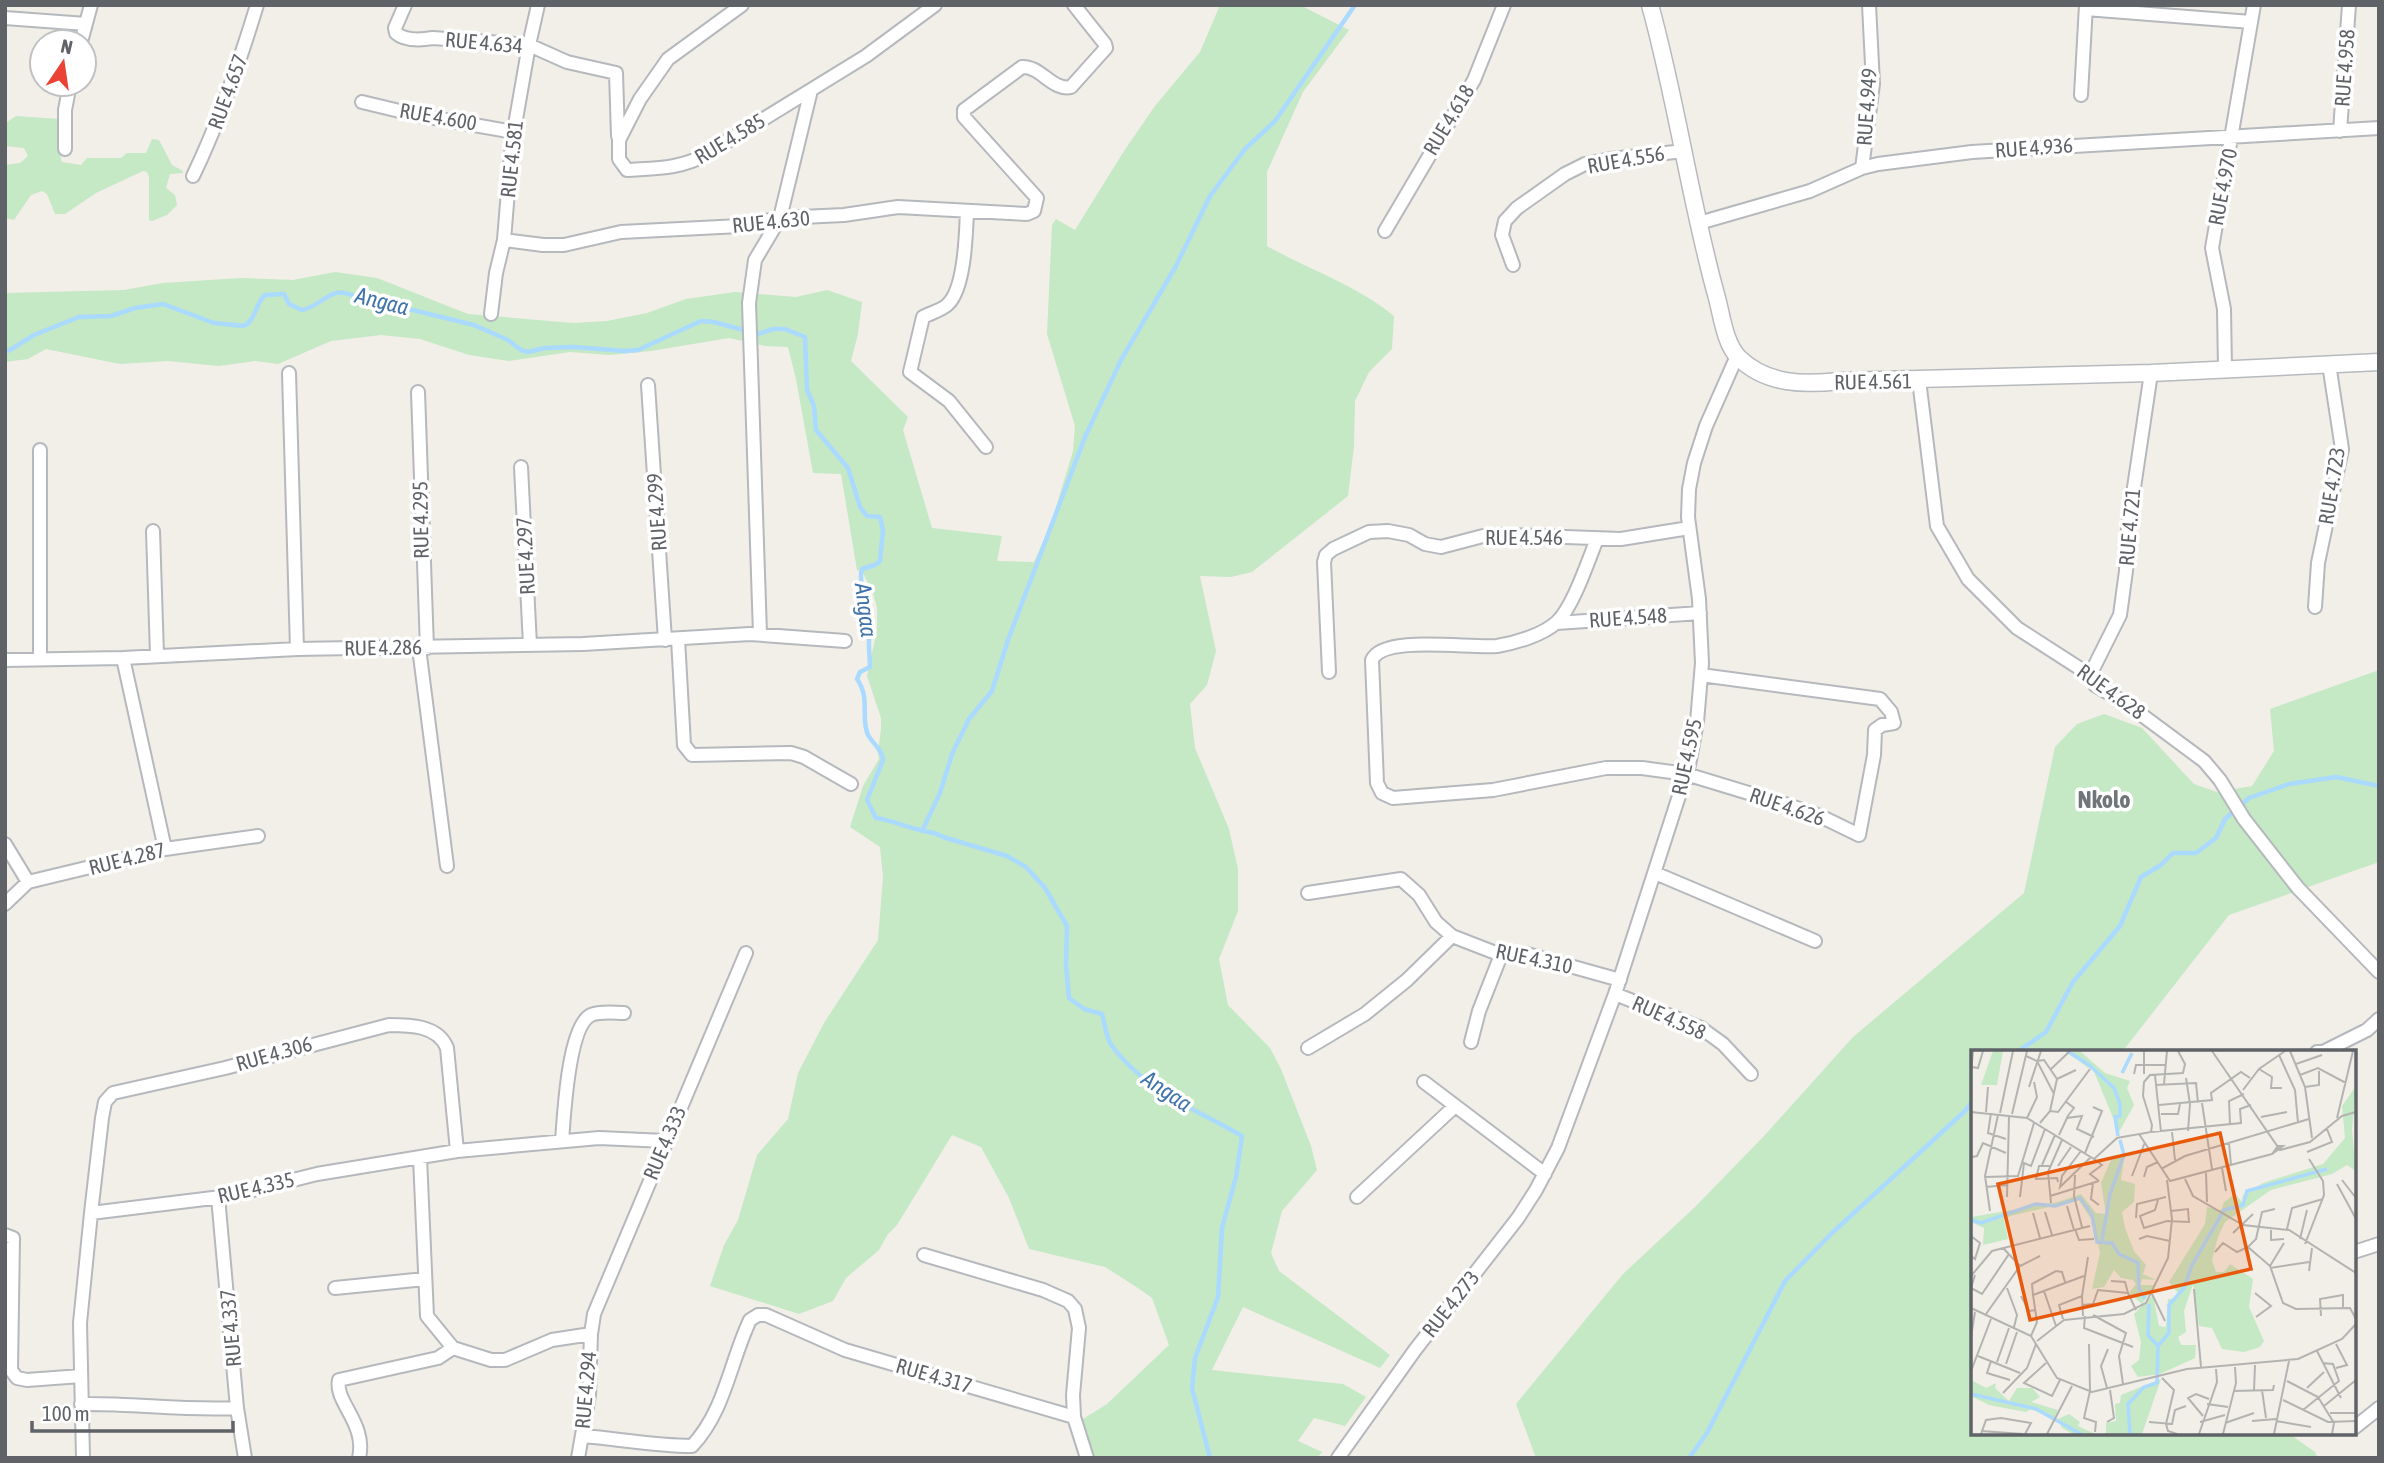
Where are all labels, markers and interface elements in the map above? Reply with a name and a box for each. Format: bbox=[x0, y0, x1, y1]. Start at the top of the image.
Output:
street label: RUE 4.634 bbox=[444, 27, 524, 57]
north arrow bbox=[28, 28, 98, 98]
street label: RUE 4.958 bbox=[2329, 28, 2359, 108]
text: N bbox=[59, 34, 75, 58]
street label: RUE 4.657 bbox=[202, 51, 252, 132]
street label: RUE 4.949 bbox=[1851, 67, 1881, 147]
street label: RUE 4.618 bbox=[1418, 80, 1479, 159]
street label: RUE 4.600 bbox=[398, 97, 479, 135]
street label: RUE 4.585 bbox=[690, 108, 769, 168]
street label: RUE 4.581 bbox=[495, 119, 527, 199]
street label: RUE 4.936 bbox=[1994, 132, 2074, 162]
street label: RUE 4.556 bbox=[1585, 140, 1666, 178]
street label: RUE 4.970 bbox=[2203, 146, 2241, 227]
street label: RUE 4.630 bbox=[731, 205, 811, 237]
water label: Angaa bbox=[352, 282, 412, 320]
street label: RUE 4.561 bbox=[1834, 368, 1912, 394]
street label: RUE 4.723 bbox=[2313, 445, 2349, 526]
street label: RUE 4.299 bbox=[641, 472, 671, 552]
street label: RUE 4.295 bbox=[407, 481, 433, 559]
street label: RUE 4.721 bbox=[2114, 487, 2144, 567]
street label: RUE 4.297 bbox=[511, 517, 539, 596]
street label: RUE 4.546 bbox=[1485, 525, 1563, 549]
water label: Angaa bbox=[850, 581, 882, 639]
street label: RUE 4.548 bbox=[1588, 602, 1668, 632]
street label: RUE 4.286 bbox=[344, 634, 422, 660]
street label: RUE 4.628 bbox=[2073, 659, 2150, 724]
street label: RUE 4.595 bbox=[1666, 716, 1706, 797]
street label: RUE 4.626 bbox=[1747, 782, 1828, 830]
district label: Nkolo bbox=[2078, 786, 2130, 813]
street label: RUE 4.287 bbox=[86, 837, 167, 879]
street label: RUE 4.310 bbox=[1494, 938, 1575, 978]
street label: RUE 4.558 bbox=[1629, 990, 1710, 1044]
street label: RUE 4.306 bbox=[233, 1031, 315, 1075]
inset map bbox=[1971, 1050, 2356, 1435]
water label: Angaa bbox=[1136, 1065, 1197, 1117]
street label: RUE 4.333 bbox=[638, 1102, 690, 1183]
street label: RUE 4.335 bbox=[215, 1167, 296, 1207]
street label: RUE 4.273 bbox=[1417, 1265, 1484, 1341]
street label: RUE 4.337 bbox=[215, 1288, 245, 1368]
street label: RUE 4.294 bbox=[570, 1350, 600, 1430]
street label: RUE 4.317 bbox=[894, 1353, 975, 1397]
scale bar bbox=[32, 1390, 233, 1434]
text: 100 m bbox=[42, 1401, 90, 1425]

